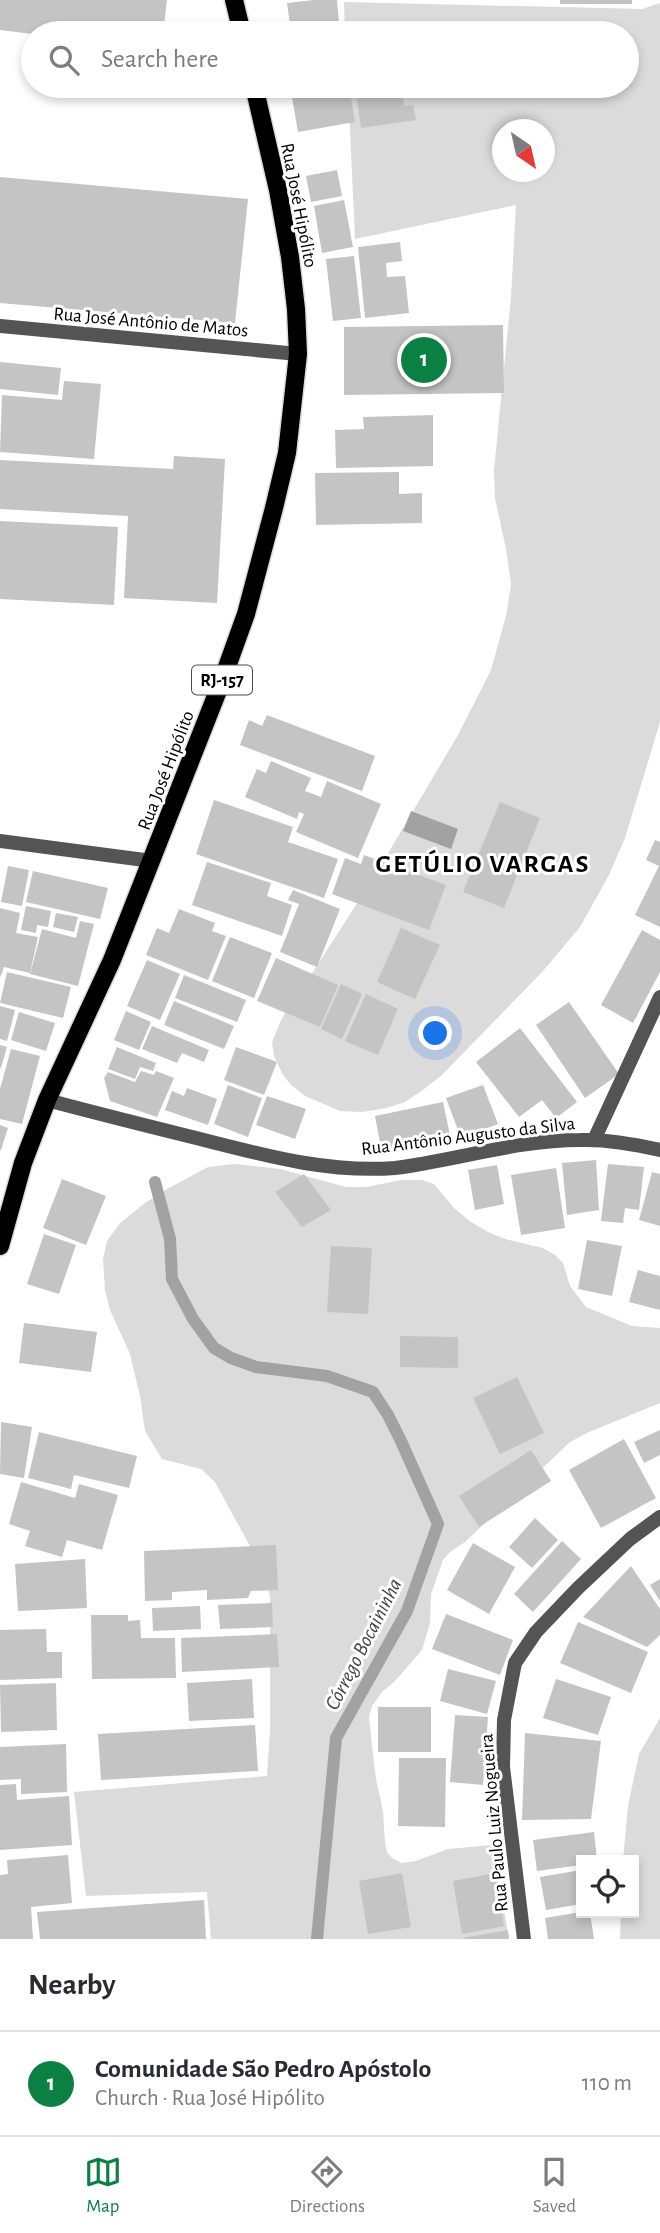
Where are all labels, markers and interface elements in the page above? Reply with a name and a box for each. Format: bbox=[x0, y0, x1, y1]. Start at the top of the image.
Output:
search box bbox=[21, 21, 639, 98]
icon: search bbox=[45, 41, 83, 79]
text: Search here bbox=[101, 46, 219, 72]
north arrow bbox=[492, 119, 555, 182]
street label: Rua José Hipólito bbox=[277, 141, 320, 269]
street label: Rua José Antônio de Matos bbox=[53, 305, 249, 340]
pin: 1 bbox=[401, 334, 447, 386]
road number: RJ-157 bbox=[192, 666, 252, 694]
street label: Rua José Hipólito bbox=[135, 708, 198, 833]
district label: GETÚLIO VARGAS bbox=[376, 849, 590, 877]
your location bbox=[418, 1016, 452, 1050]
street label: Rua Antônio Augusto da Silva bbox=[360, 1114, 576, 1159]
water label: Córrego Bocaininha bbox=[321, 1575, 406, 1713]
street label: Rua Paulo Luiz Nogueira bbox=[477, 1733, 512, 1913]
map controls bbox=[576, 1855, 639, 1918]
button: locate bbox=[576, 1855, 639, 1918]
text: Nearby bbox=[28, 1970, 116, 2000]
text: Comunidade São Pedro Apóstolo bbox=[95, 2056, 431, 2082]
text: 1 bbox=[47, 2072, 55, 2095]
text: 110 m bbox=[582, 2072, 632, 2095]
text: Church · Rua José Hipólito bbox=[95, 2087, 325, 2110]
tab: Map bbox=[84, 2153, 122, 2218]
tab: Directions bbox=[289, 2153, 365, 2218]
tab: Saved bbox=[533, 2153, 576, 2218]

